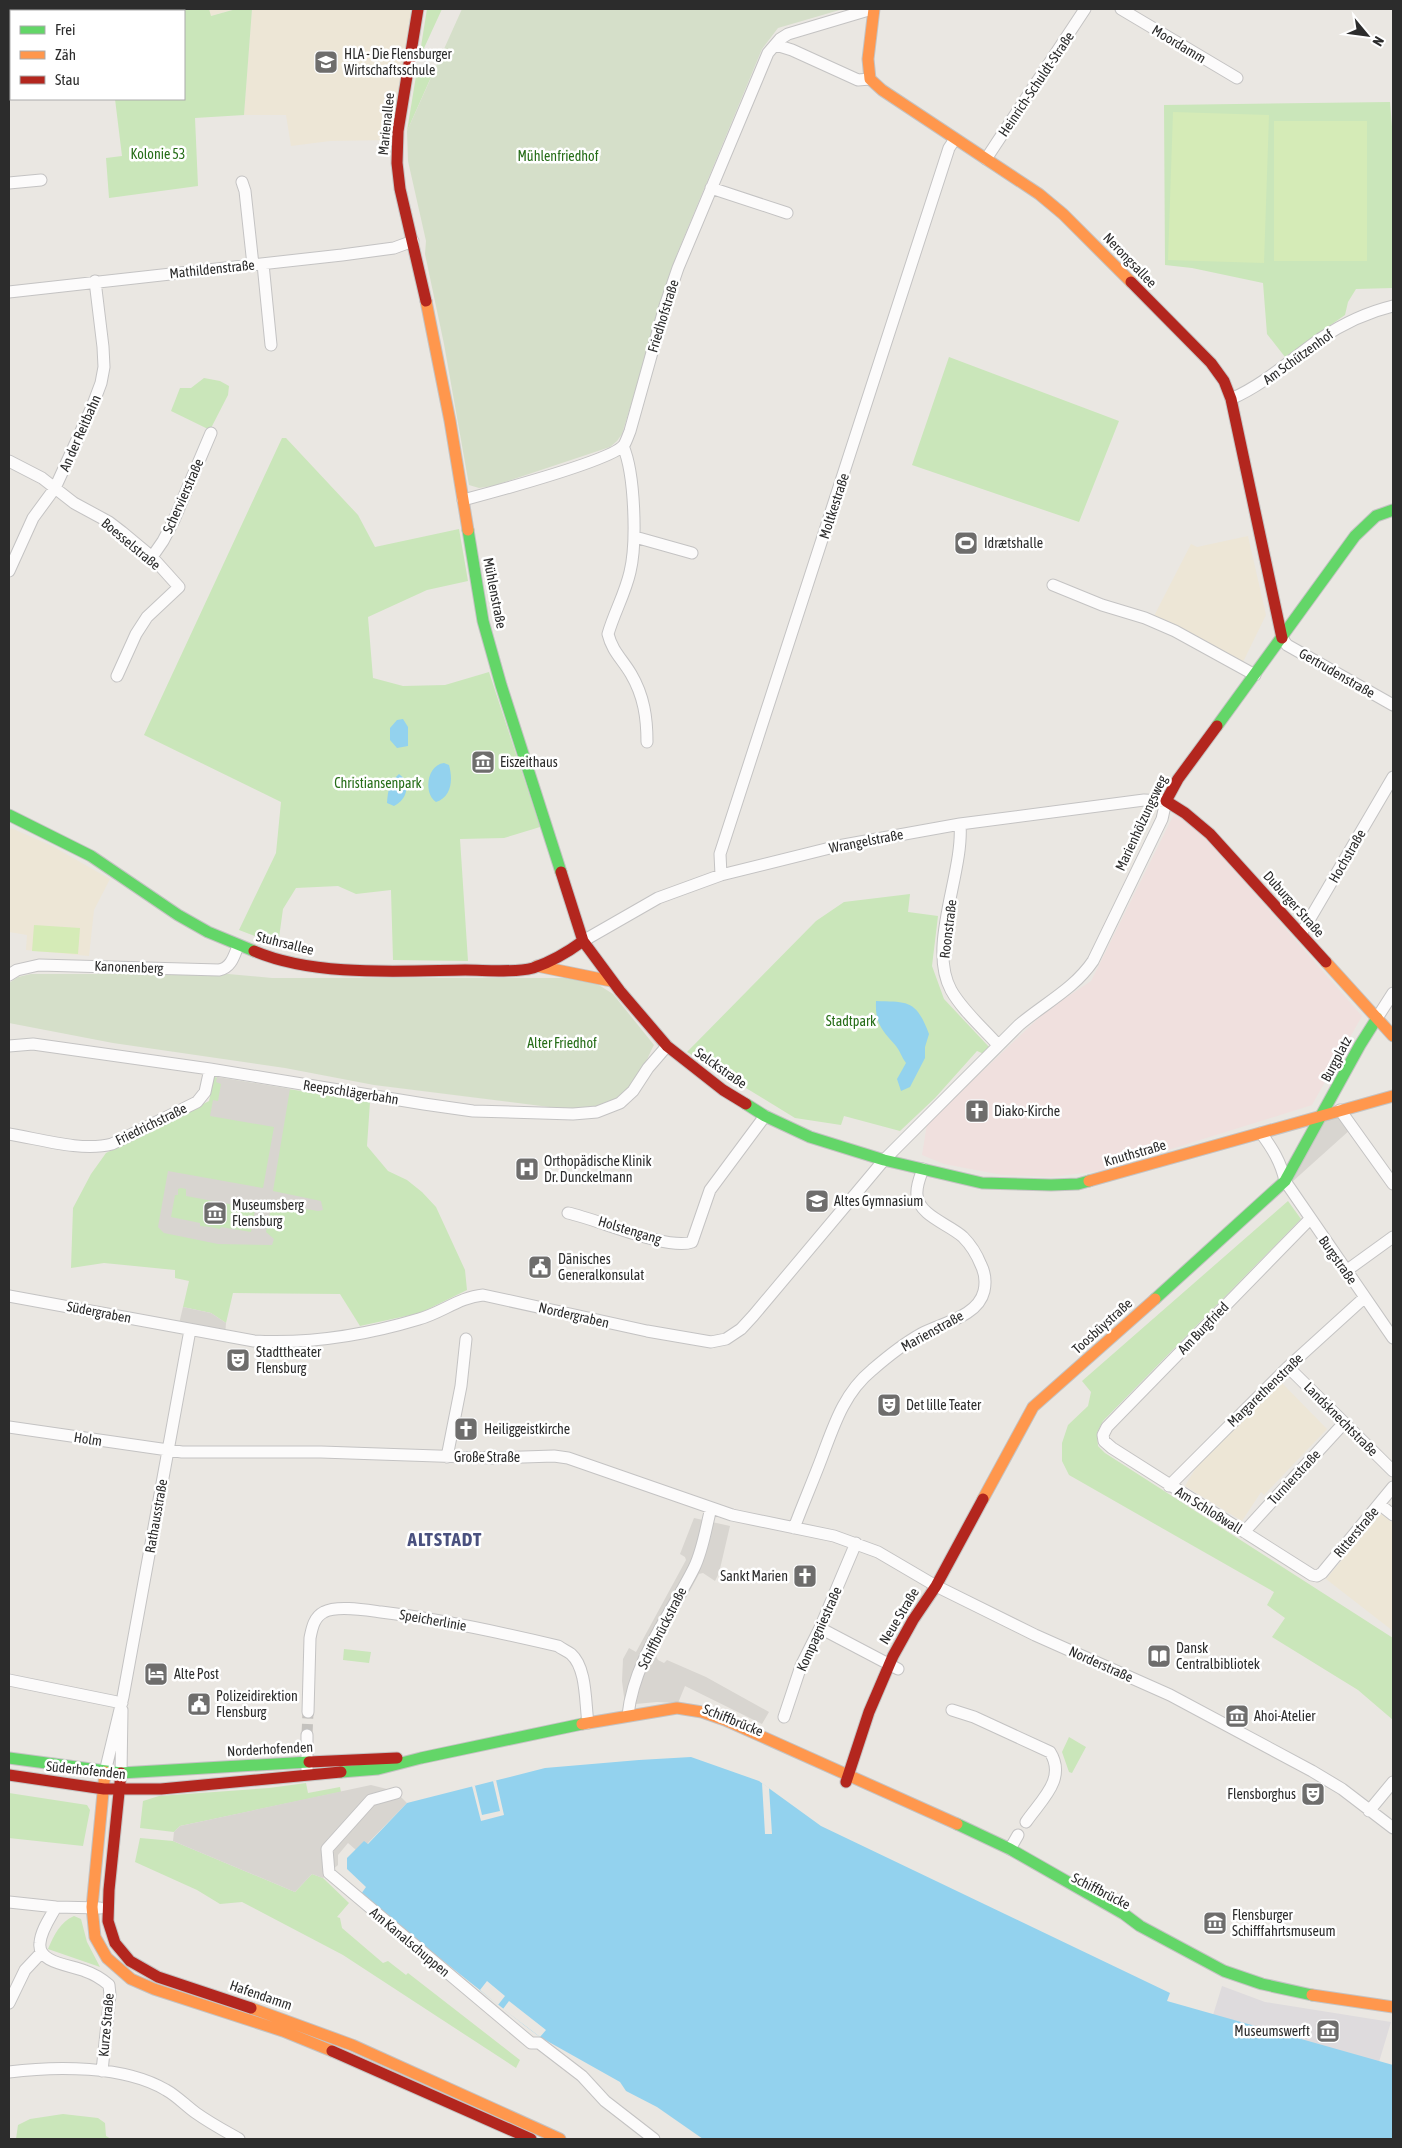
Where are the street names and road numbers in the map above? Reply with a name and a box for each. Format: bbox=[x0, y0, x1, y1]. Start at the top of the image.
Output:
street label: Moordamm bbox=[1149, 22, 1209, 66]
street label: Heinrich-Schuldt-Straße bbox=[995, 29, 1077, 139]
street label: Marienallee bbox=[375, 92, 397, 156]
street label: Nerongsallee bbox=[1100, 229, 1160, 291]
street label: Mathildenstraße bbox=[169, 257, 255, 281]
street label: Friedhofstraße bbox=[644, 278, 682, 354]
street label: Am Schützenhof bbox=[1260, 326, 1336, 388]
street label: An der Reitbahn bbox=[56, 392, 104, 474]
street label: Schervierstraße bbox=[159, 456, 207, 536]
street label: Moltkestraße bbox=[816, 471, 852, 541]
street label: Boesselstraße bbox=[98, 515, 164, 573]
street label: Mühlenstraße bbox=[480, 556, 510, 630]
street label: Gertrudenstraße bbox=[1296, 645, 1378, 701]
street label: Marienhölzungsweg bbox=[1112, 773, 1170, 873]
street label: Wrangelstraße bbox=[827, 826, 905, 856]
street label: Hochstraße bbox=[1325, 826, 1369, 886]
street label: Duburger Straße bbox=[1260, 868, 1328, 940]
street label: Roonstraße bbox=[936, 899, 960, 959]
street label: Stuhrsallee bbox=[254, 928, 316, 958]
street label: Kanonenberg bbox=[94, 958, 164, 976]
street label: Burgplatz bbox=[1317, 1034, 1355, 1084]
street label: Selckstraße bbox=[692, 1044, 750, 1092]
street label: Reepschlägerbahn bbox=[302, 1077, 400, 1107]
street label: Friedrichstraße bbox=[113, 1100, 189, 1148]
street label: Knuthstraße bbox=[1102, 1137, 1168, 1169]
street label: Holstengang bbox=[596, 1213, 664, 1247]
street label: Burgstraße bbox=[1316, 1233, 1360, 1287]
street label: Toosbüystraße bbox=[1069, 1295, 1135, 1357]
street label: Südergraben bbox=[65, 1298, 133, 1326]
street label: Nordergraben bbox=[537, 1299, 611, 1331]
street label: Am Burgfried bbox=[1174, 1299, 1232, 1357]
street label: Marienstraße bbox=[898, 1307, 966, 1355]
street label: Margarethenstraße bbox=[1224, 1350, 1306, 1430]
street label: Landsknechtstraße bbox=[1301, 1379, 1381, 1459]
street label: Holm bbox=[73, 1429, 103, 1449]
street label: Turnierstraße bbox=[1265, 1446, 1323, 1508]
street label: Große Straße bbox=[454, 1449, 520, 1465]
street label: Rathausstraße bbox=[142, 1478, 170, 1554]
street label: Am Schloßwall bbox=[1173, 1483, 1246, 1537]
street label: Ritterstraße bbox=[1330, 1504, 1382, 1560]
street label: Schiffbrückstraße bbox=[634, 1584, 690, 1672]
street label: Kompagniestraße bbox=[793, 1584, 845, 1674]
street label: Neue Straße bbox=[876, 1585, 922, 1647]
street label: Speicherlinie bbox=[398, 1606, 468, 1634]
street label: Norderstraße bbox=[1067, 1643, 1135, 1685]
street label: Schiffbrücke bbox=[701, 1701, 765, 1739]
street label: Norderhofenden bbox=[227, 1739, 313, 1759]
street label: Süderhofenden bbox=[45, 1758, 127, 1782]
street label: Schiffbrücke bbox=[1069, 1869, 1133, 1913]
street label: Am Kanalschuppen bbox=[367, 1904, 453, 1980]
street label: Hafendamm bbox=[228, 1977, 294, 2013]
street label: Kurze Straße bbox=[95, 1992, 117, 2058]

